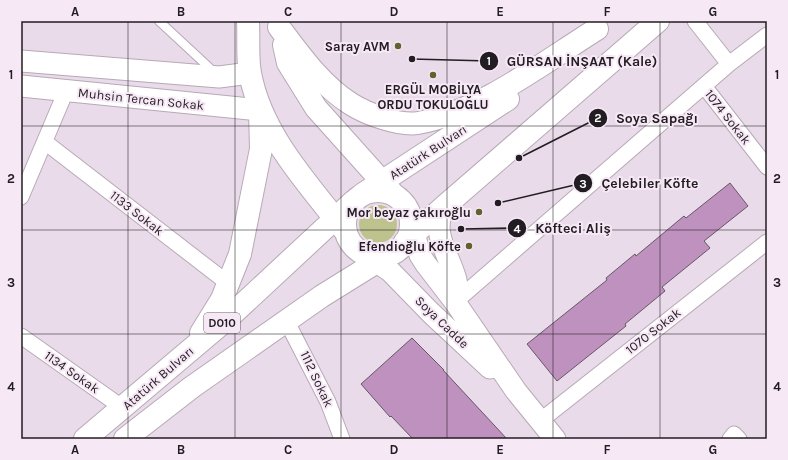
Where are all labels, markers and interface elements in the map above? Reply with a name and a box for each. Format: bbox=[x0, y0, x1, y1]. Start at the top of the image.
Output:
text: A bbox=[71, 4, 79, 19]
text: B bbox=[177, 4, 185, 19]
text: C bbox=[284, 4, 292, 19]
text: D bbox=[390, 4, 399, 19]
text: E bbox=[496, 4, 504, 19]
text: F bbox=[603, 4, 611, 19]
text: G bbox=[709, 4, 717, 19]
place label: Saray AVM bbox=[325, 39, 390, 54]
marker: Saray AVM bbox=[393, 41, 403, 51]
callout: GÜRSAN İNŞAAT (Kale) bbox=[479, 48, 666, 74]
text: GÜRSAN İNŞAAT (Kale) bbox=[507, 53, 657, 70]
text: 1 bbox=[487, 54, 491, 68]
text: 1 bbox=[9, 67, 13, 82]
text: 1 bbox=[775, 67, 779, 82]
marker: ERGÜL MOBİLYA ORDU TOKULOĞLU bbox=[428, 70, 438, 80]
place label: ERGÜL MOBİLYA ORDU TOKULOĞLU bbox=[377, 81, 489, 112]
street label: Muhsin Tercan Sokak bbox=[77, 85, 205, 113]
street label: 1074 Sokak bbox=[702, 87, 754, 147]
callout: Soya Sapağı bbox=[588, 105, 707, 131]
text: Soya Sapağı bbox=[616, 110, 698, 127]
text: 2 bbox=[594, 111, 602, 125]
street label: Atatürk Bulvarı bbox=[386, 121, 470, 183]
callout: Çelebiler Köfte bbox=[573, 170, 706, 196]
text: 2 bbox=[7, 171, 15, 186]
text: 2 bbox=[773, 171, 781, 186]
text: Çelebiler Köfte bbox=[601, 175, 699, 192]
text: 3 bbox=[579, 177, 587, 191]
street label: 1133 Sokak bbox=[107, 187, 167, 239]
place label: Mor beyaz çakıroğlu bbox=[347, 205, 471, 220]
marker: Mor beyaz çakıroğlu bbox=[474, 207, 484, 217]
callout: Köfteci Aliş bbox=[507, 215, 619, 241]
text: Köfteci Aliş bbox=[535, 220, 611, 237]
text: 4 bbox=[513, 222, 521, 236]
place label: Efendioğlu Köfte bbox=[358, 239, 461, 254]
marker: Efendioğlu Köfte bbox=[464, 241, 474, 251]
text: 3 bbox=[7, 275, 15, 290]
text: 3 bbox=[773, 275, 781, 290]
street label: Soya Cadde bbox=[412, 293, 472, 351]
street label: 1070 Sokak bbox=[622, 305, 684, 357]
road number: D010 bbox=[204, 313, 240, 333]
street label: Atatürk Bulvarı bbox=[119, 343, 197, 413]
street label: 1134 Sokak bbox=[42, 348, 102, 396]
street label: 1112 Sokak bbox=[297, 349, 337, 409]
text: 4 bbox=[7, 379, 15, 394]
text: 4 bbox=[773, 379, 781, 394]
text: A bbox=[71, 442, 79, 457]
text: B bbox=[177, 442, 185, 457]
text: C bbox=[284, 442, 292, 457]
text: D bbox=[390, 442, 399, 457]
text: E bbox=[496, 442, 504, 457]
text: F bbox=[603, 442, 611, 457]
text: G bbox=[709, 442, 717, 457]

